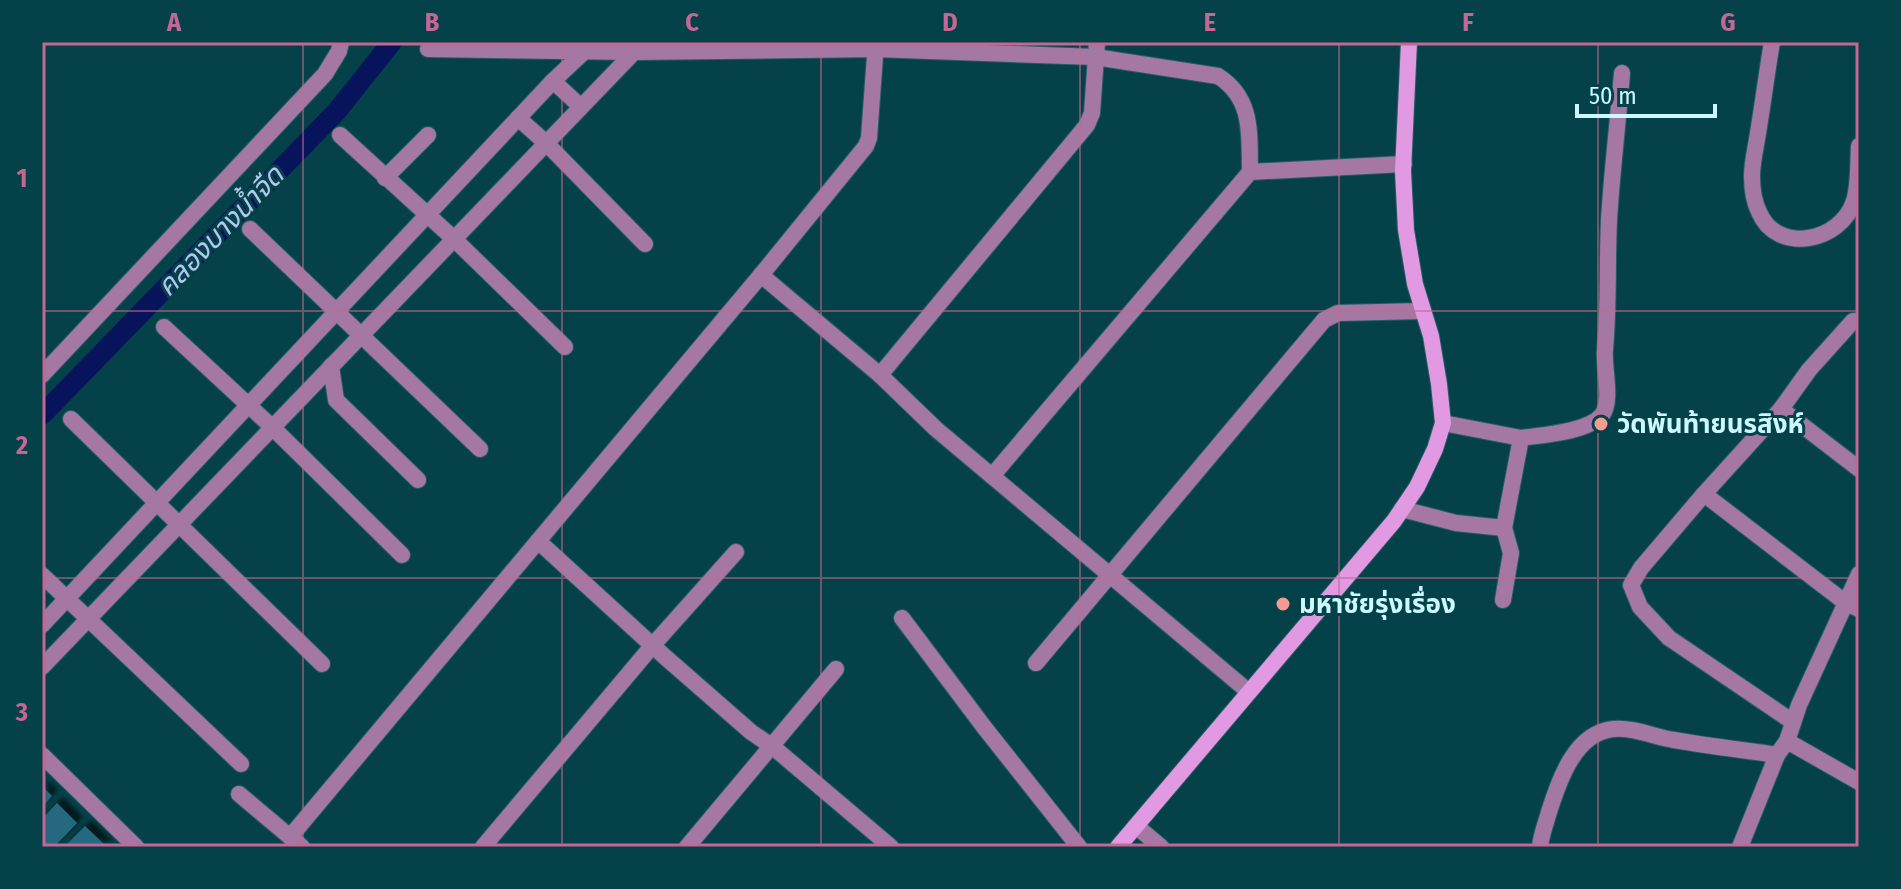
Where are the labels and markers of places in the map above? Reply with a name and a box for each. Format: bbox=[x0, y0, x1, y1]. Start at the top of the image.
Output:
place label: วัดพันท้ายนรสิงห์ bbox=[1617, 409, 1804, 440]
marker: วัดพันท้ายนรสิงห์ bbox=[1592, 415, 1610, 433]
place label: มหาชัยรุ่งเรื่อง bbox=[1299, 586, 1456, 620]
marker: มหาชัยรุ่งเรื่อง bbox=[1274, 595, 1292, 613]

